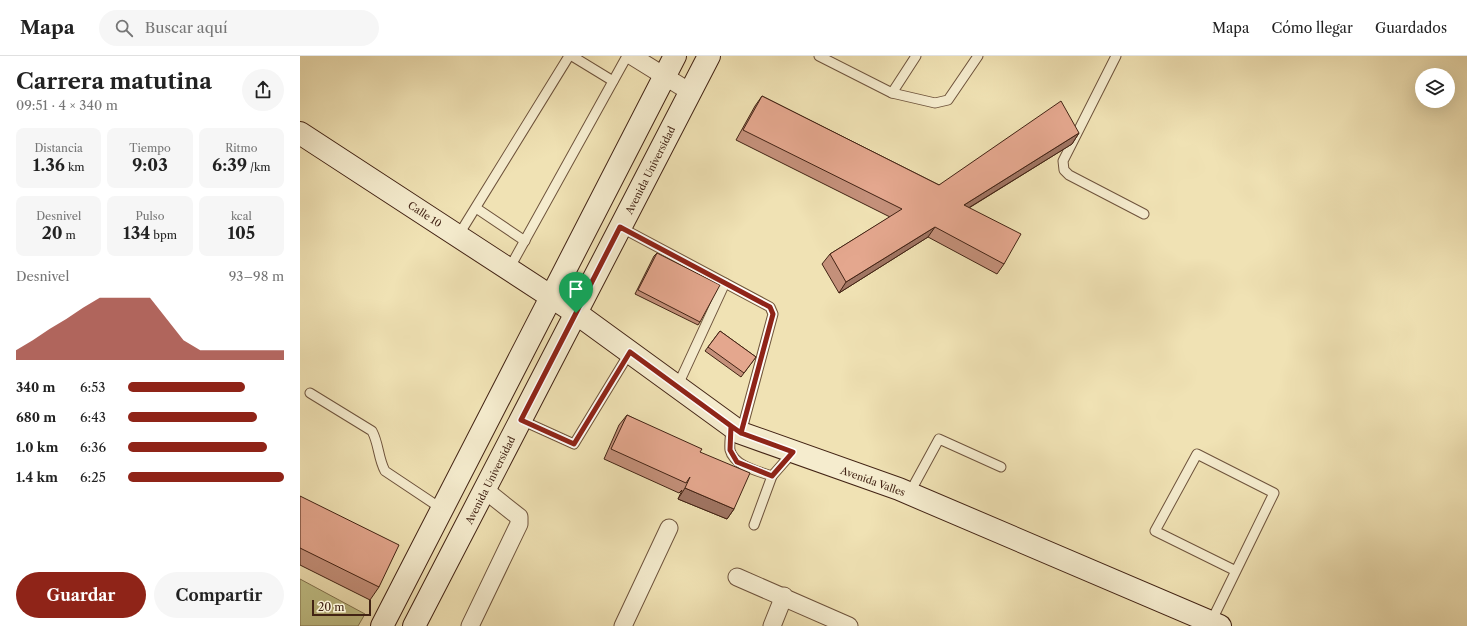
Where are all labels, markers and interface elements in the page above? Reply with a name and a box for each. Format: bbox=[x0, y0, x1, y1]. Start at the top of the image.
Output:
search box bbox=[99, 10, 379, 46]
text: Mapa bbox=[20, 16, 75, 39]
icon: search bbox=[113, 17, 135, 39]
text: Buscar aquí bbox=[145, 18, 228, 37]
text: Mapa bbox=[1212, 19, 1249, 37]
text: Cómo llegar bbox=[1271, 19, 1353, 37]
text: Guardados bbox=[1375, 19, 1447, 37]
text: Carrera matutina bbox=[16, 68, 212, 95]
map controls bbox=[1415, 68, 1455, 108]
button: layers bbox=[1415, 68, 1455, 108]
button: share bbox=[242, 69, 284, 111]
text: 09:51 · 4 × 340 m bbox=[16, 97, 118, 113]
street label: Avenida Universidad bbox=[622, 124, 678, 217]
text: Distancia bbox=[34, 141, 83, 155]
text: Tiempo bbox=[129, 141, 171, 155]
text: Ritmo bbox=[225, 141, 257, 155]
text: 1.36 bbox=[33, 155, 65, 175]
text: 9:03 bbox=[132, 155, 168, 175]
text: 6:39 bbox=[212, 155, 247, 175]
text: km bbox=[65, 160, 84, 174]
text: /km bbox=[247, 160, 271, 174]
street label: Calle 10 bbox=[405, 199, 444, 230]
text: Desnivel bbox=[36, 209, 81, 223]
text: Pulso bbox=[136, 209, 164, 223]
text: kcal bbox=[231, 209, 252, 223]
text: 20 bbox=[42, 223, 63, 243]
text: 134 bbox=[123, 223, 150, 243]
text: 105 bbox=[227, 223, 255, 243]
text: m bbox=[63, 228, 76, 242]
text: bpm bbox=[150, 228, 177, 242]
text: Desnivel bbox=[16, 268, 69, 284]
text: 93–98 m bbox=[229, 268, 284, 284]
pin bbox=[559, 272, 593, 313]
icon: arrive bbox=[565, 278, 587, 300]
text: 340 m bbox=[16, 379, 56, 395]
text: 6:53 bbox=[80, 379, 105, 395]
text: 680 m bbox=[16, 409, 56, 425]
text: 6:43 bbox=[80, 409, 106, 425]
street label: Avenida Universidad bbox=[462, 434, 518, 527]
text: 1.0 km bbox=[16, 439, 58, 455]
text: 6:36 bbox=[80, 439, 106, 455]
street label: Avenida Valles bbox=[838, 463, 907, 499]
text: 1.4 km bbox=[16, 469, 58, 485]
text: 6:25 bbox=[80, 469, 106, 485]
button: Guardar bbox=[16, 572, 146, 618]
button: Compartir bbox=[154, 572, 284, 618]
scale bar bbox=[312, 598, 371, 617]
text: 20 m bbox=[318, 600, 344, 614]

